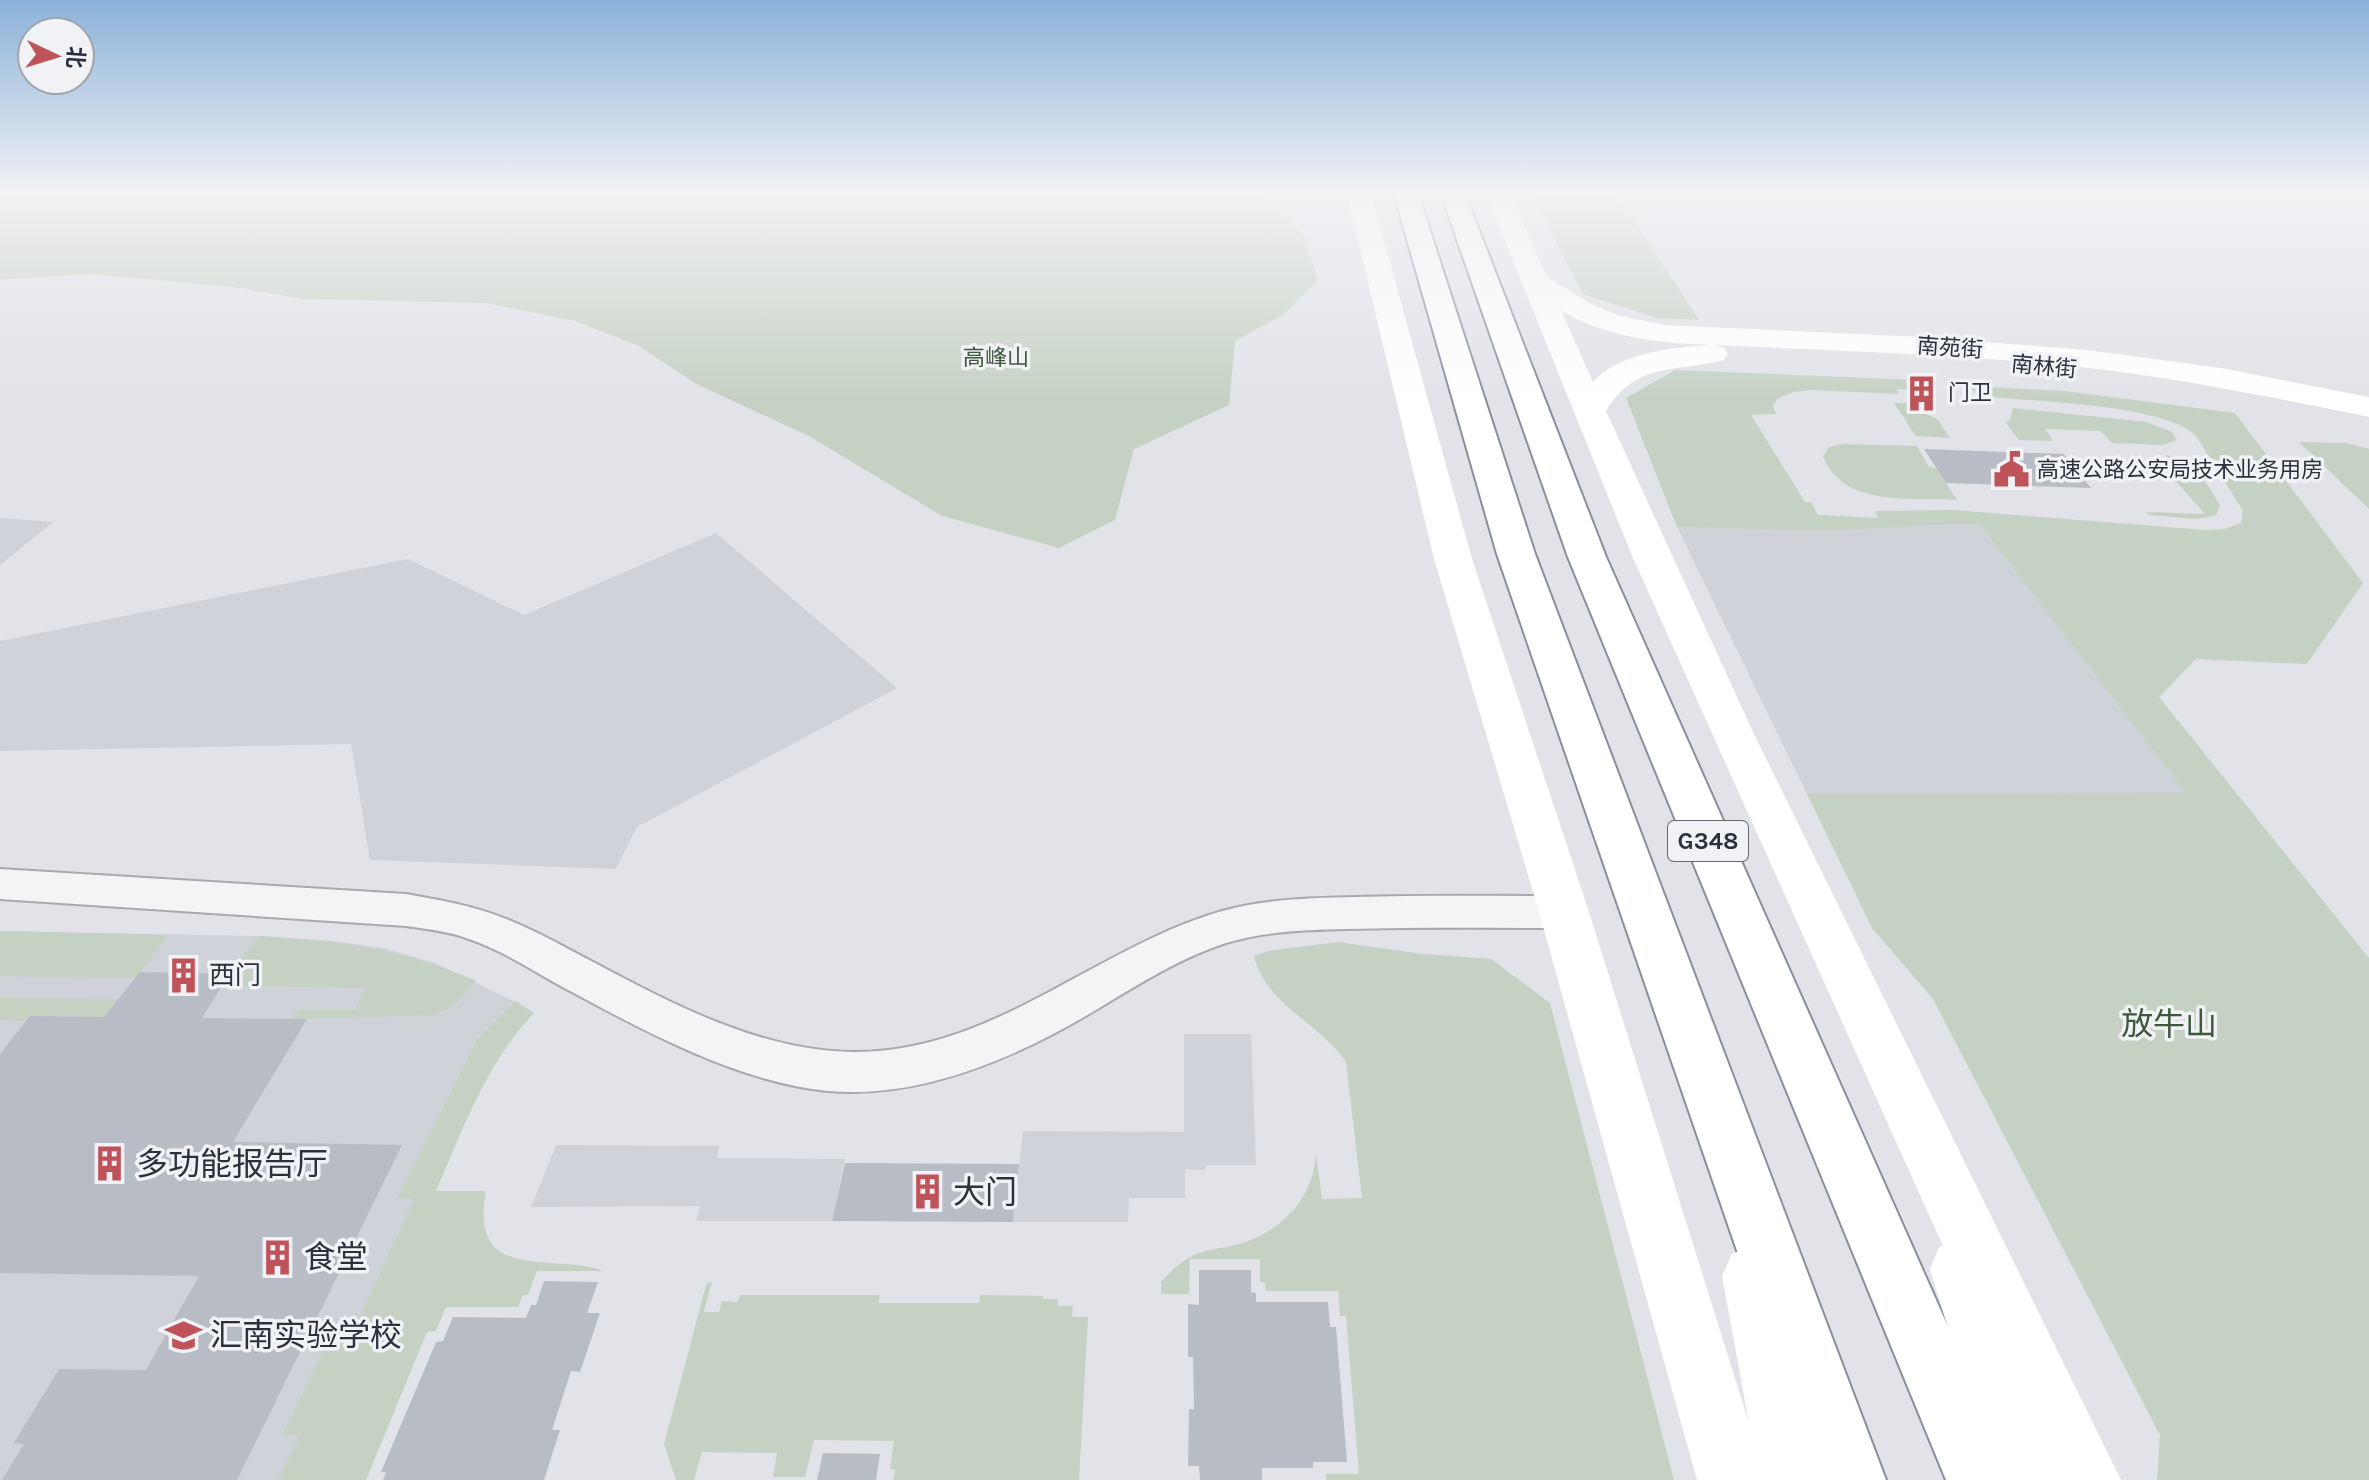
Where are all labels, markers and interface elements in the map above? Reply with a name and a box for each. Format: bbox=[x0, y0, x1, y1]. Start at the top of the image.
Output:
north arrow bbox=[16, 16, 96, 96]
text: 北 bbox=[61, 45, 89, 69]
street label: 南苑街 bbox=[1916, 333, 1984, 363]
park label: 高峰山 bbox=[963, 345, 1029, 371]
street label: 南林街 bbox=[2010, 351, 2078, 383]
building icon: 门卫 bbox=[1903, 374, 1941, 412]
place label: 门卫 bbox=[1948, 380, 1992, 406]
public building icon: 高速公路公安局技术业务用房 bbox=[1992, 451, 2030, 489]
place label: 高速公路公安局技术业务用房 bbox=[2037, 457, 2323, 483]
road number: G348 bbox=[1668, 821, 1748, 861]
building icon: 西门 bbox=[164, 956, 202, 994]
place label: 西门 bbox=[209, 960, 261, 991]
park label: 放牛山 bbox=[2121, 1006, 2217, 1043]
building icon: 多功能报告厅 bbox=[91, 1145, 129, 1183]
place label: 多功能报告厅 bbox=[136, 1146, 328, 1183]
building icon: 大门 bbox=[908, 1173, 946, 1211]
place label: 大门 bbox=[953, 1174, 1017, 1211]
building icon: 食堂 bbox=[259, 1238, 297, 1276]
place label: 食堂 bbox=[304, 1239, 368, 1276]
school or university icon: 汇南实验学校 bbox=[165, 1316, 203, 1354]
place label: 汇南实验学校 bbox=[210, 1317, 402, 1354]

